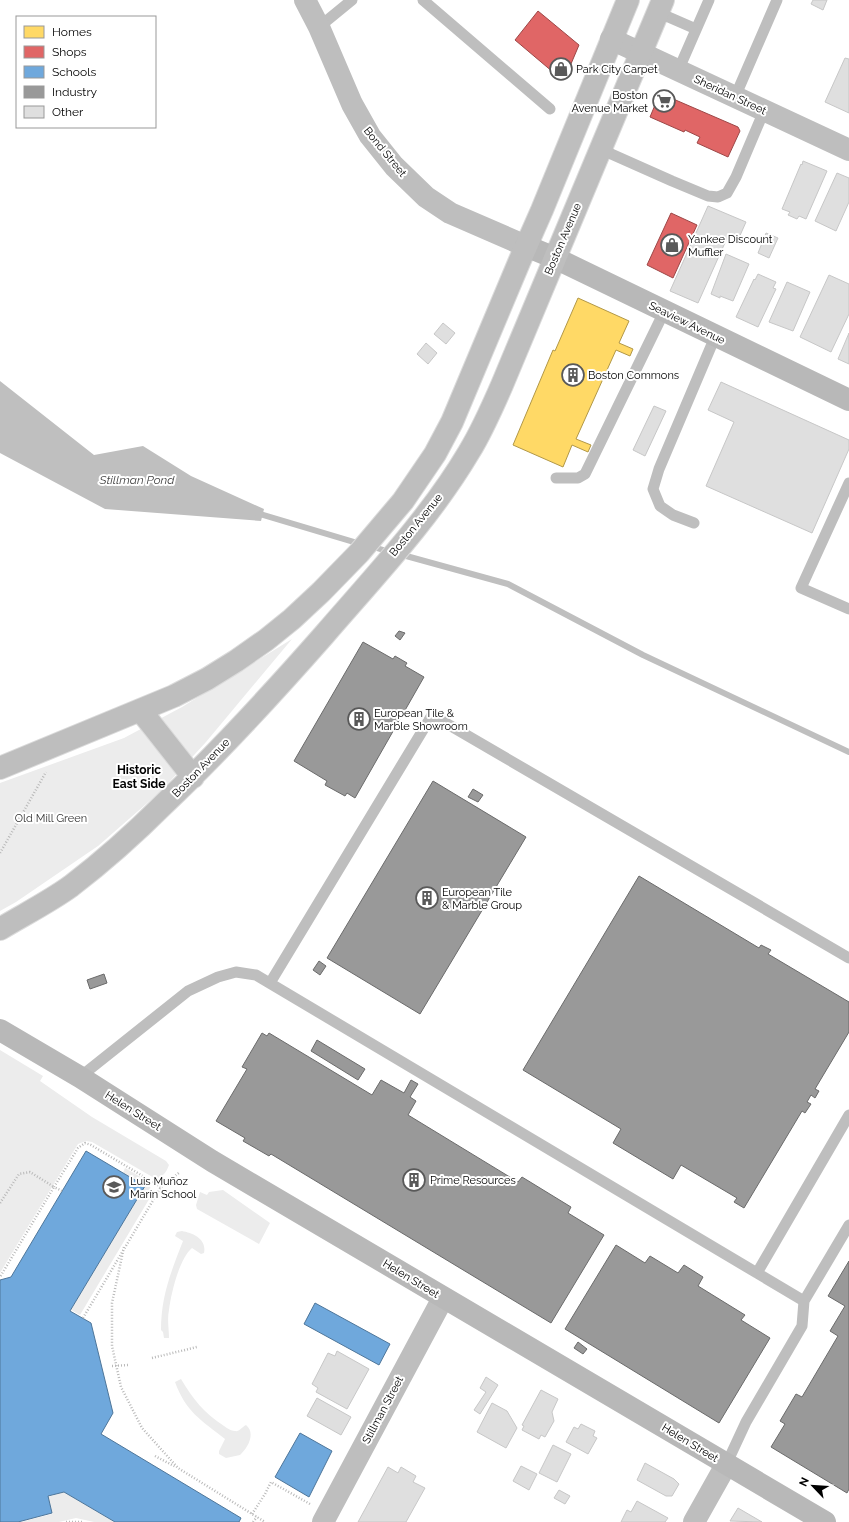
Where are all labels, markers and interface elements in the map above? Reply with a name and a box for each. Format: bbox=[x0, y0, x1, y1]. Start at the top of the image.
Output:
legend bbox=[16, 16, 156, 128]
text: Homes bbox=[52, 25, 92, 39]
text: Shops bbox=[52, 45, 87, 59]
shop icon: Park City Carpet bbox=[548, 56, 574, 82]
place label: Park City Carpet bbox=[576, 63, 658, 76]
text: Schools bbox=[52, 65, 96, 79]
street label: Sheridan Street bbox=[692, 73, 769, 118]
text: Industry bbox=[52, 85, 98, 99]
supermarket icon: Boston Avenue Market bbox=[651, 88, 677, 114]
place label: Boston Avenue Market bbox=[572, 89, 648, 115]
text: Other bbox=[52, 105, 84, 119]
street label: Bond Street bbox=[361, 124, 409, 180]
street label: Boston Avenue bbox=[542, 201, 584, 277]
shop icon: Yankee Discount Muffler bbox=[659, 232, 685, 258]
place label: Yankee Discount Muffler bbox=[688, 233, 773, 259]
street label: Seaview Avenue bbox=[647, 299, 728, 347]
building icon: Boston Commons bbox=[560, 362, 586, 388]
place label: Boston Commons bbox=[588, 369, 679, 382]
water label: Stillman Pond bbox=[99, 473, 175, 487]
street label: Boston Avenue bbox=[387, 491, 446, 559]
building icon: European Tile & Marble Showroom bbox=[346, 706, 372, 732]
place label: European Tile & Marble Showroom bbox=[374, 707, 468, 733]
street label: Boston Avenue bbox=[170, 735, 233, 800]
district label: Historic East Side bbox=[113, 763, 165, 791]
park label: Old Mill Green bbox=[15, 812, 87, 825]
building icon: European Tile & Marble Group bbox=[414, 885, 440, 911]
place label: European Tile & Marble Group bbox=[442, 886, 522, 912]
street label: Helen Street bbox=[103, 1089, 164, 1134]
building icon: Prime Resources bbox=[401, 1167, 427, 1193]
school or university icon: Luis Muñoz Marín School bbox=[101, 1174, 127, 1200]
place label: Prime Resources bbox=[430, 1174, 516, 1187]
place label: Luis Muñoz Marín School bbox=[130, 1175, 196, 1201]
street label: Helen Street bbox=[380, 1257, 442, 1301]
street label: Stillman Street bbox=[360, 1374, 406, 1446]
street label: Helen Street bbox=[659, 1421, 721, 1465]
north arrow bbox=[793, 1466, 833, 1506]
text: N bbox=[797, 1475, 812, 1489]

